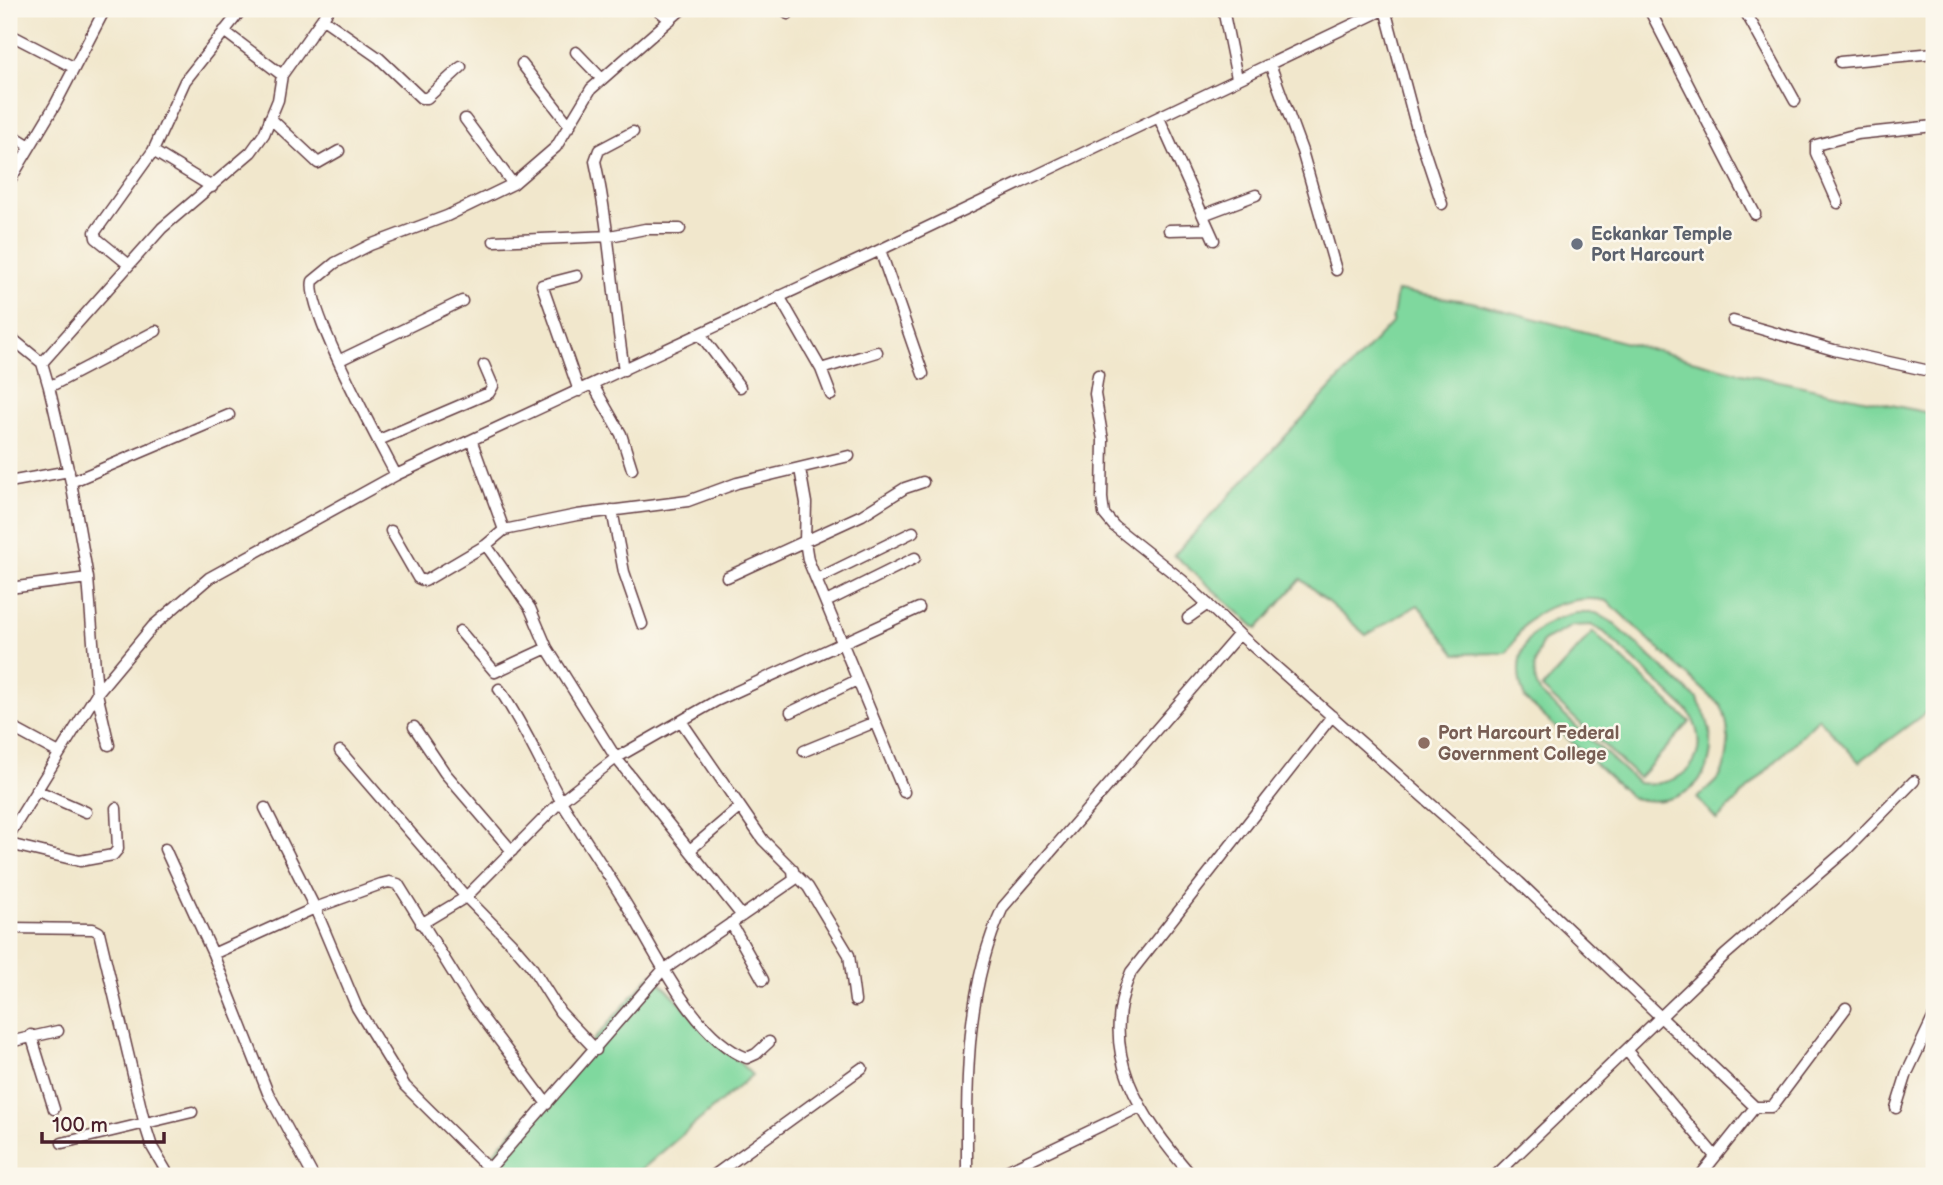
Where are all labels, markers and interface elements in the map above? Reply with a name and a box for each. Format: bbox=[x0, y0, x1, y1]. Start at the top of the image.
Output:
place label: Eckankar Temple Port Harcourt bbox=[1591, 224, 1732, 266]
marker: Eckankar Temple Port Harcourt bbox=[1569, 236, 1585, 252]
place label: Port Harcourt Federal Government College bbox=[1438, 723, 1619, 765]
marker: Port Harcourt Federal Government College bbox=[1416, 735, 1432, 751]
scale bar bbox=[42, 1101, 164, 1145]
text: 100 m bbox=[52, 1113, 108, 1138]

